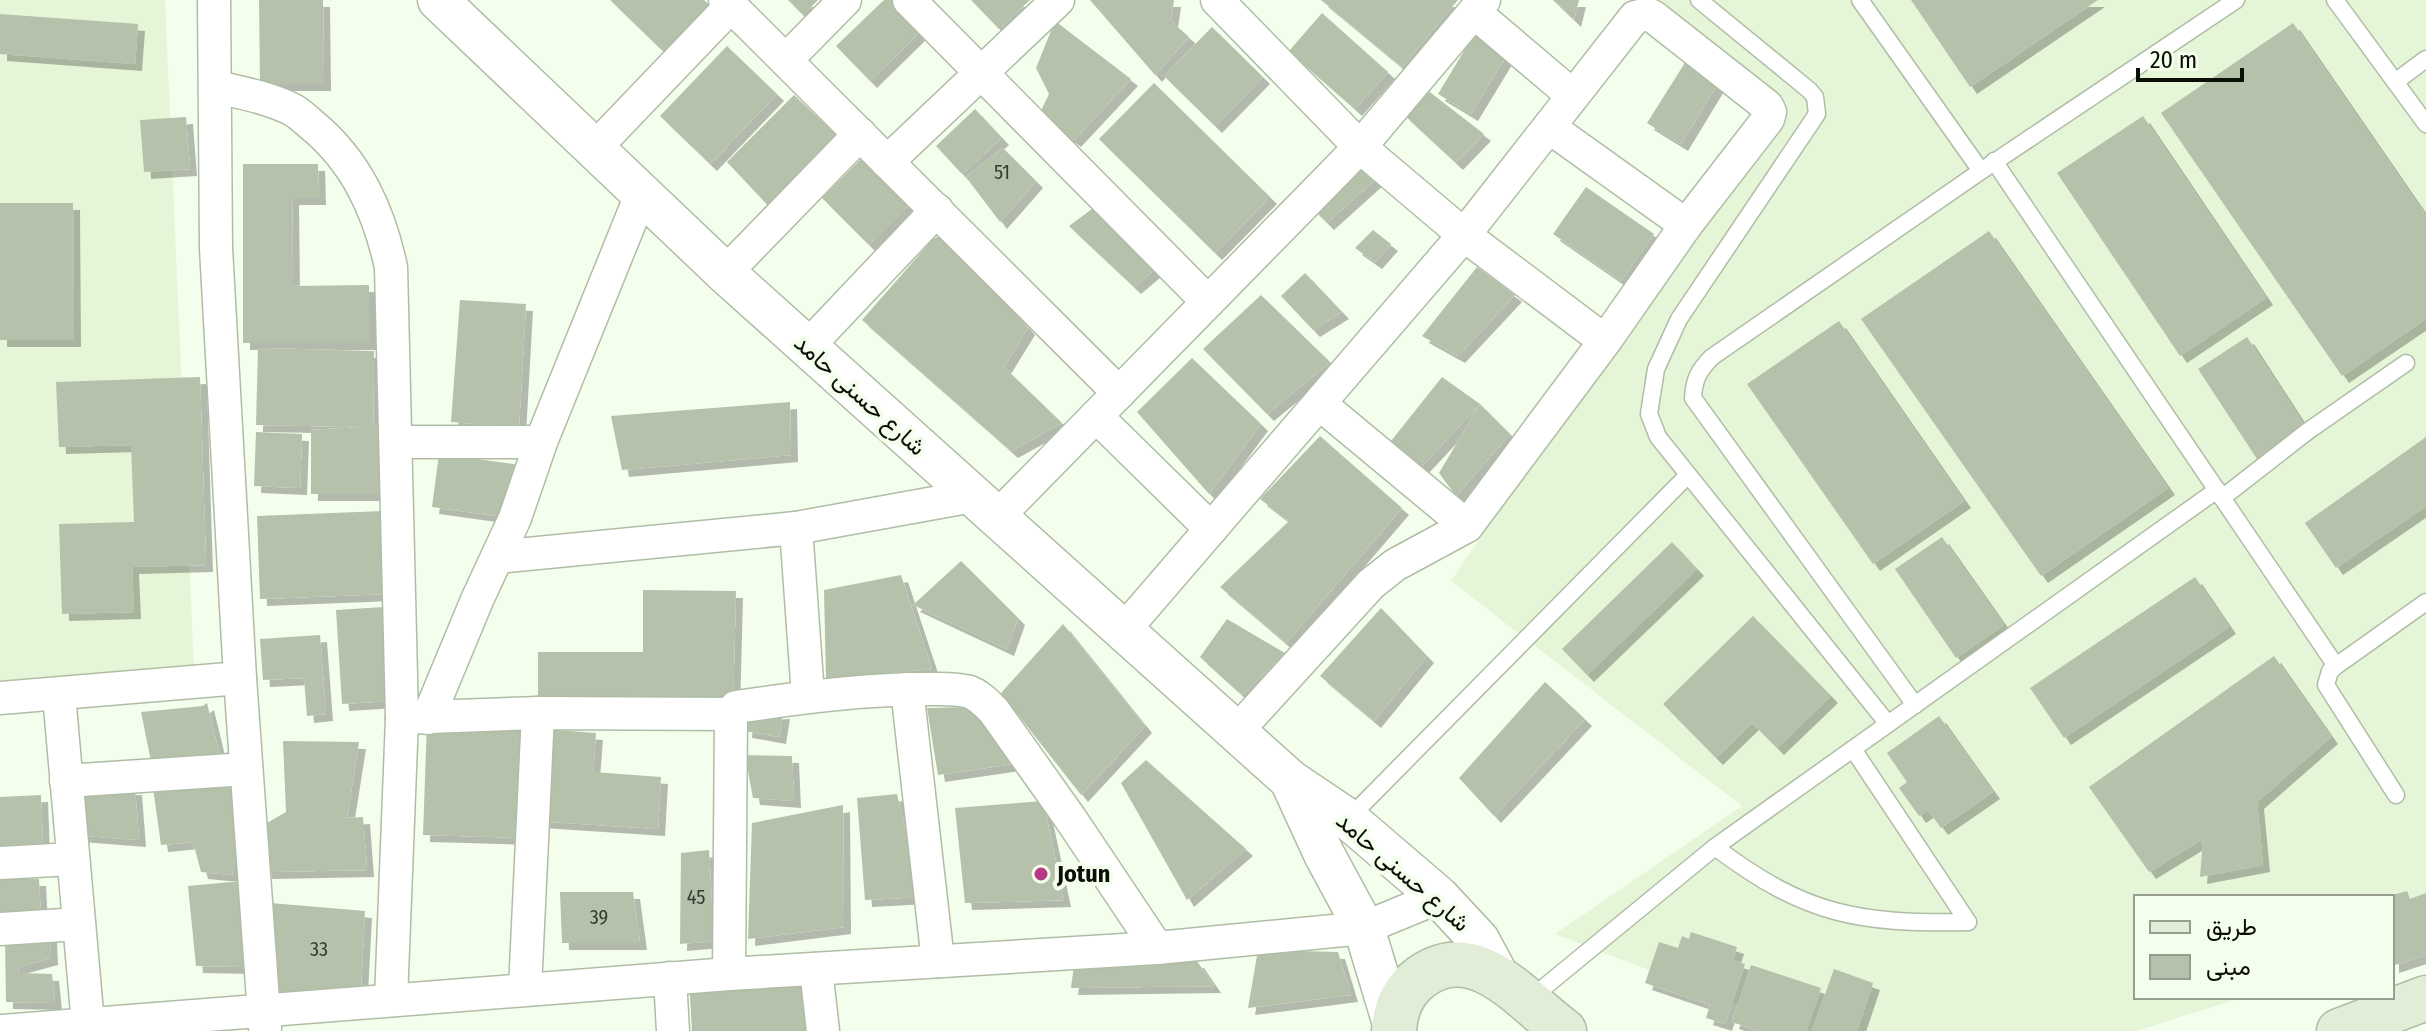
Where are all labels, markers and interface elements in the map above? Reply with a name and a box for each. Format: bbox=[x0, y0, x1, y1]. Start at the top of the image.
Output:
scale bar bbox=[2138, 32, 2242, 82]
text: 20 m bbox=[2150, 46, 2197, 74]
house number: 51 bbox=[994, 160, 1010, 184]
street label: شارع حسنى حامد bbox=[787, 329, 932, 463]
street label: شارع حسنى حامد bbox=[1329, 806, 1475, 939]
place label: Jotun bbox=[1056, 860, 1110, 888]
marker: Jotun bbox=[1032, 865, 1050, 883]
house number: 45 bbox=[687, 885, 705, 909]
legend bbox=[2134, 895, 2394, 999]
house number: 39 bbox=[590, 905, 608, 929]
text: طريق bbox=[2206, 913, 2257, 942]
house number: 33 bbox=[310, 937, 328, 961]
text: مبنى bbox=[2206, 953, 2251, 981]

